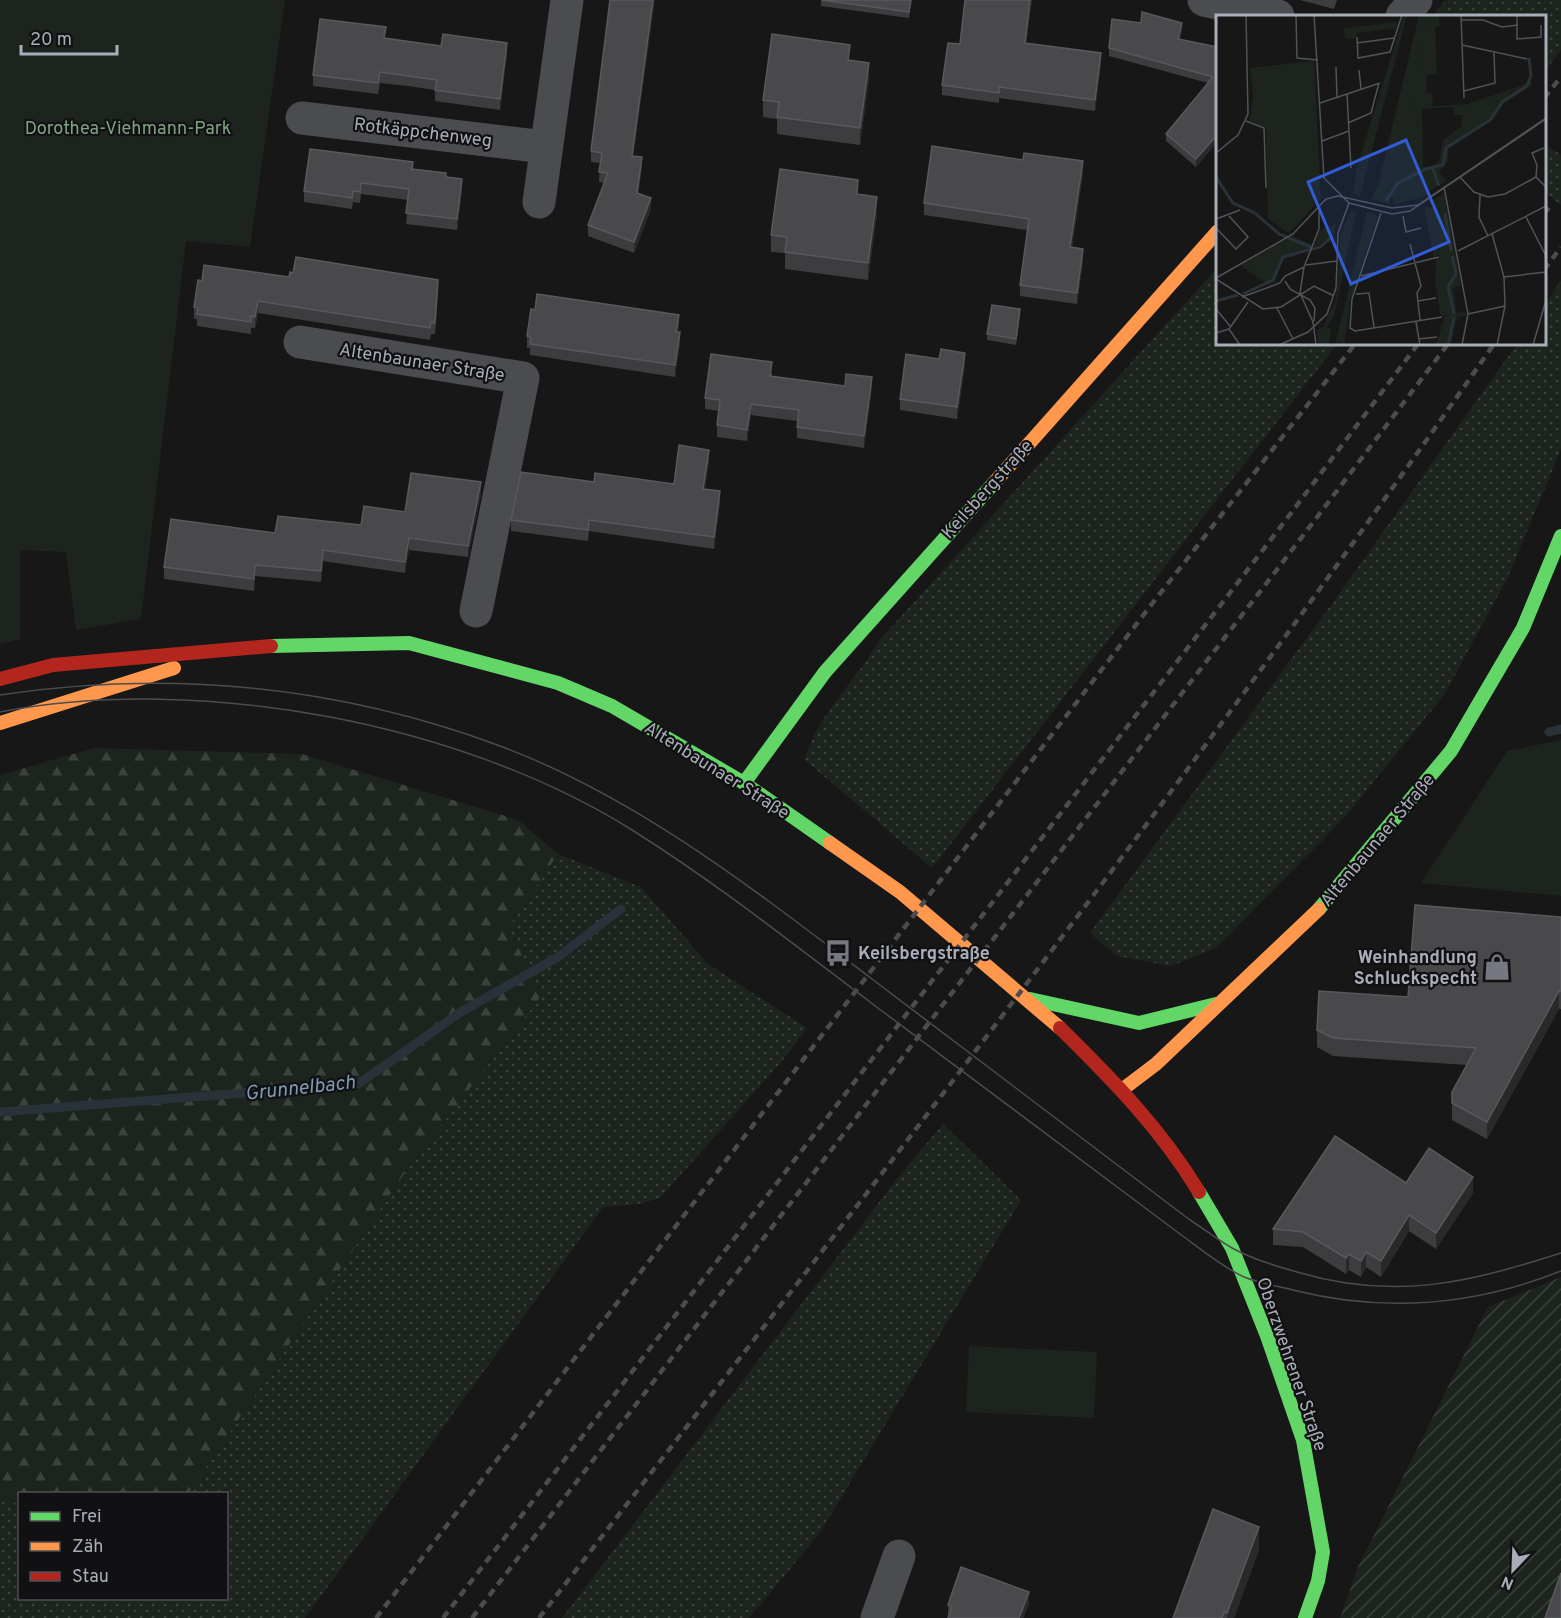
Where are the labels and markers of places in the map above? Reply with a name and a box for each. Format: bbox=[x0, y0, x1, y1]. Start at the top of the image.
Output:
bus stop icon: Keilsbergstraße bbox=[823, 938, 853, 968]
place label: Keilsbergstraße bbox=[858, 943, 990, 966]
place label: Weinhandlung Schluckspecht bbox=[1354, 947, 1477, 991]
shop icon: Weinhandlung Schluckspecht bbox=[1482, 952, 1512, 982]

